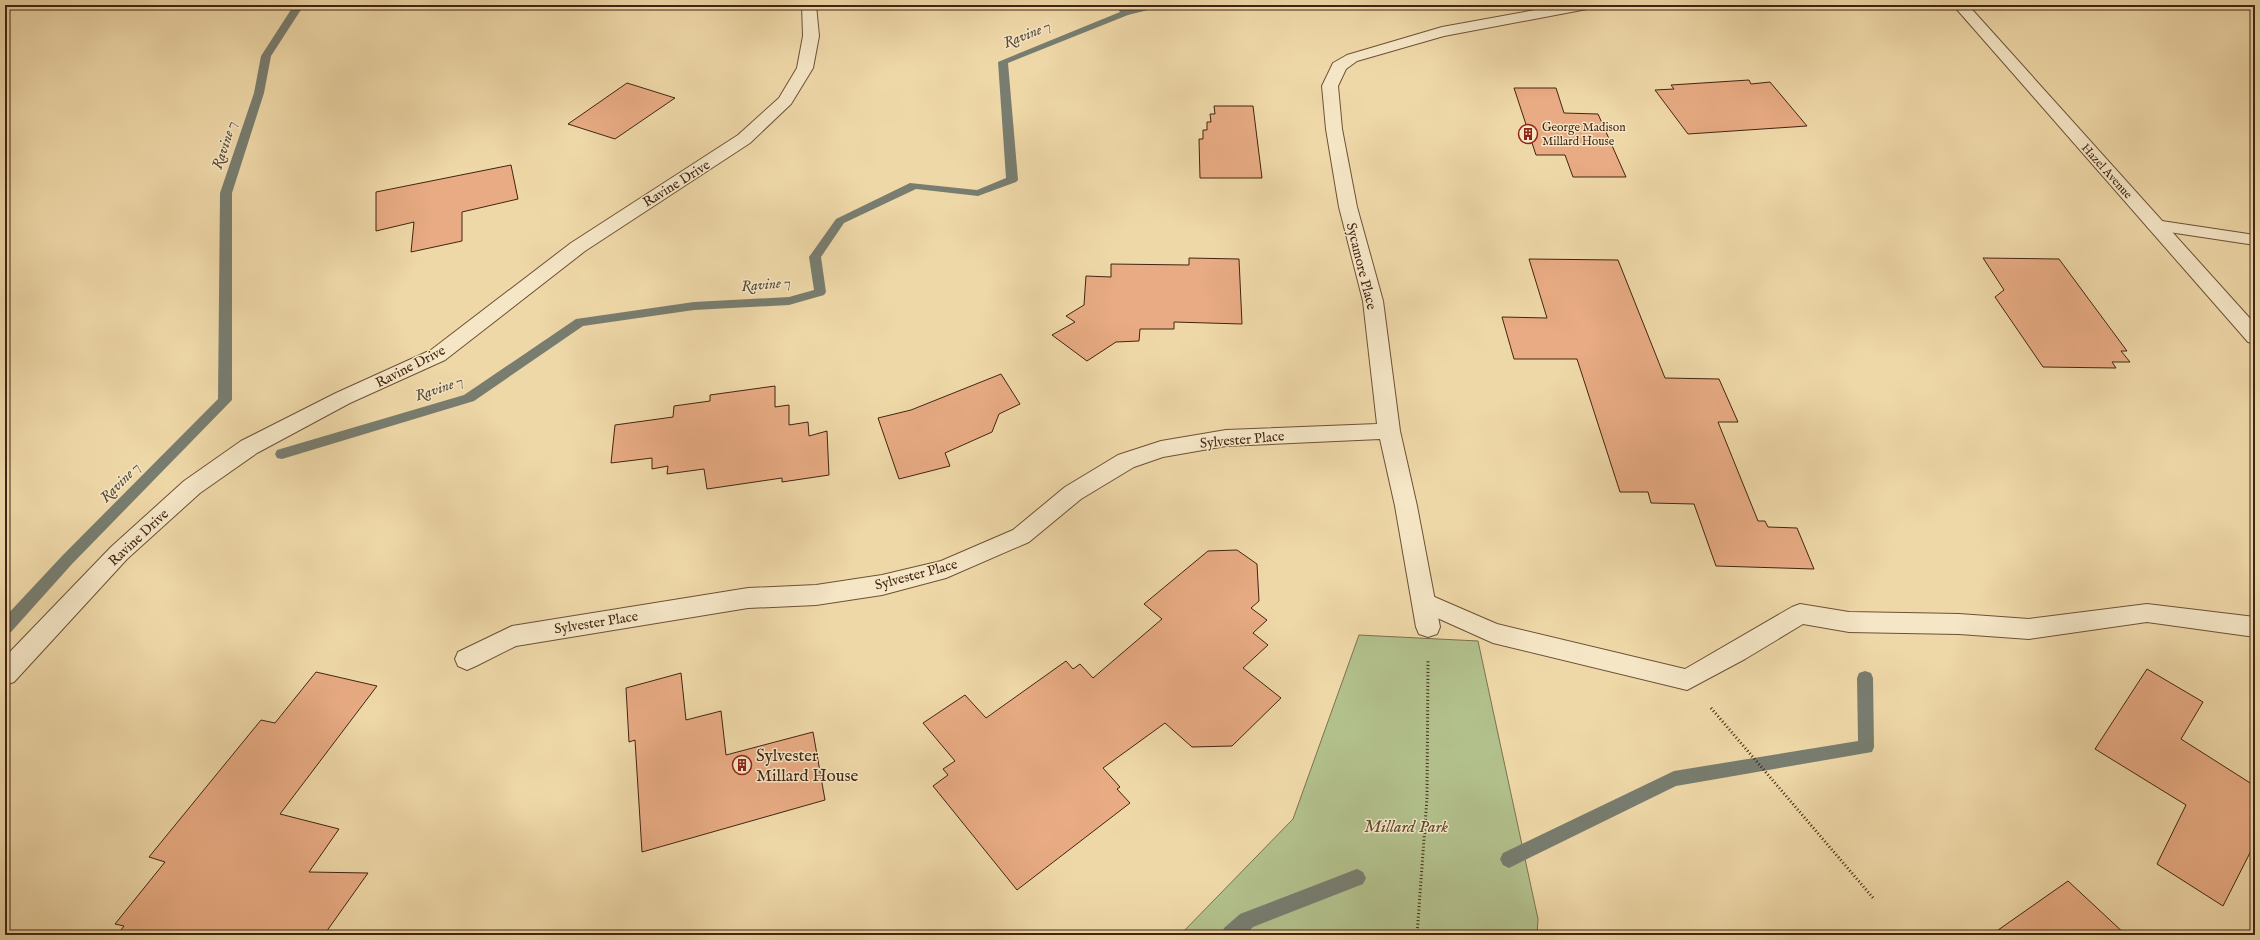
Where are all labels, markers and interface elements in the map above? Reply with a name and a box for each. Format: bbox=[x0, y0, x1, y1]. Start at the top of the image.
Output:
water label: Ravine 7 bbox=[1001, 16, 1054, 53]
water label: Ravine 7 bbox=[208, 118, 241, 172]
place label: George Madison Millard House bbox=[1542, 120, 1626, 149]
building icon: George Madison Millard House bbox=[1517, 123, 1539, 145]
street label: Hazel Avenue bbox=[2078, 141, 2136, 202]
street label: Ravine Drive bbox=[640, 156, 714, 212]
street label: Sycamore Place bbox=[1342, 221, 1381, 312]
water label: Ravine 7 bbox=[740, 273, 792, 296]
street label: Ravine Drive bbox=[373, 341, 449, 392]
water label: Ravine 7 bbox=[413, 371, 466, 406]
street label: Sylvester Place bbox=[1199, 427, 1286, 453]
water label: Ravine 7 bbox=[96, 458, 145, 507]
street label: Ravine Drive bbox=[105, 505, 173, 570]
street label: Sylvester Place bbox=[873, 555, 960, 595]
street label: Sylvester Place bbox=[553, 607, 640, 639]
place label: Sylvester Millard House bbox=[756, 746, 858, 787]
building icon: Sylvester Millard House bbox=[731, 754, 753, 776]
park label: Millard Park bbox=[1364, 817, 1448, 838]

